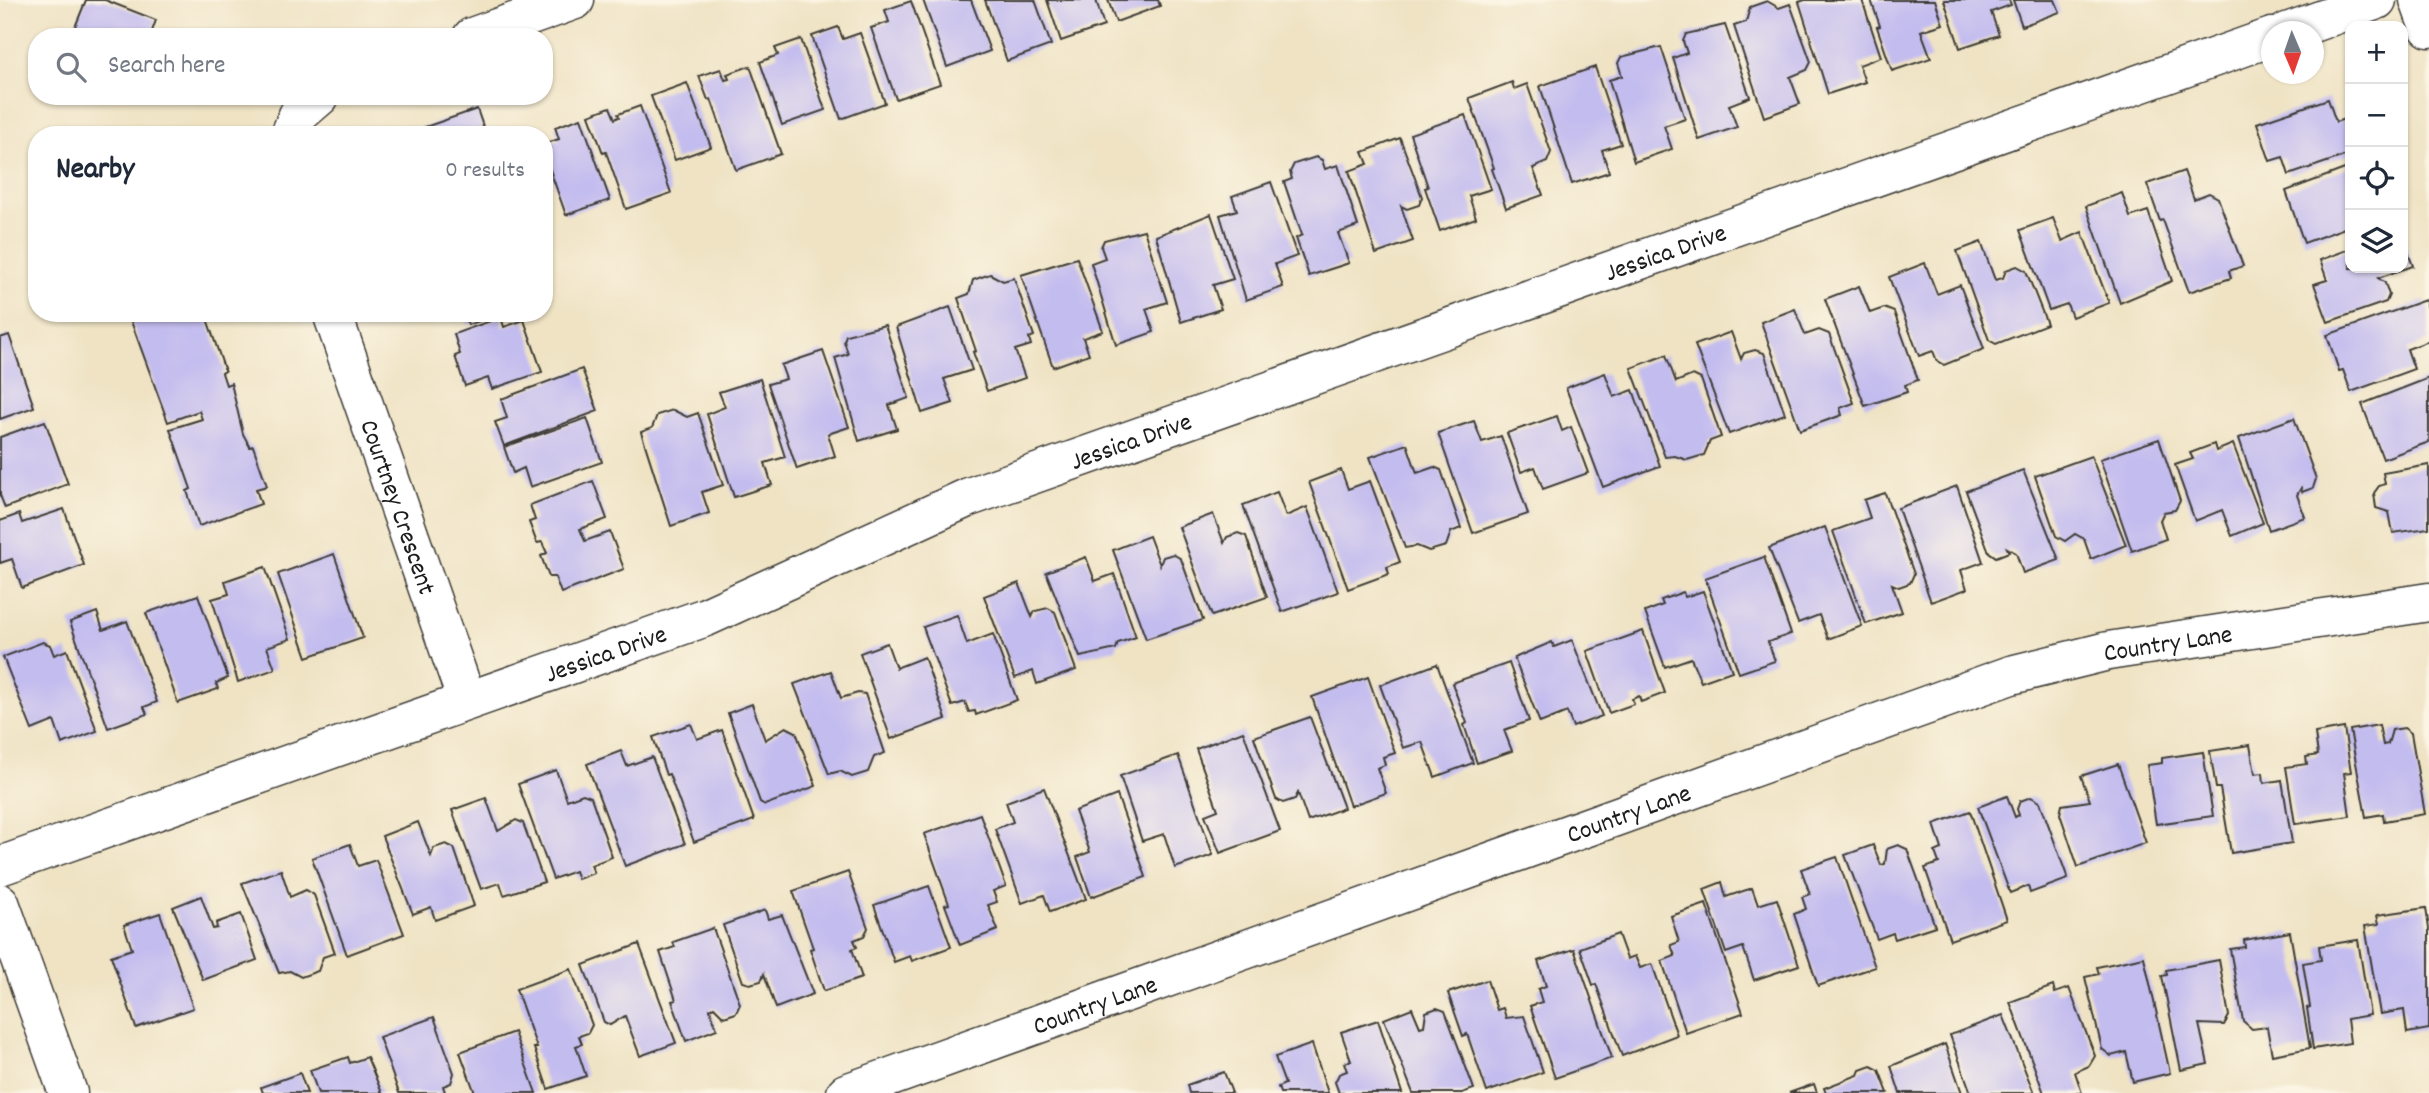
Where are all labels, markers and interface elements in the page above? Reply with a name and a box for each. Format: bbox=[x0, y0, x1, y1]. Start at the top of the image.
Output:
north arrow bbox=[2261, 21, 2324, 84]
map controls bbox=[2345, 21, 2408, 273]
button: + bbox=[2345, 21, 2408, 84]
search box bbox=[28, 28, 553, 105]
icon: search bbox=[52, 48, 90, 86]
text: Search here bbox=[108, 48, 226, 85]
button: − bbox=[2345, 84, 2408, 147]
button: locate bbox=[2345, 147, 2408, 210]
text: Nearby bbox=[56, 150, 134, 193]
text: 0 results bbox=[445, 155, 525, 188]
button: layers bbox=[2345, 210, 2408, 273]
street label: Jessica Drive bbox=[1601, 216, 1732, 293]
street label: Jessica Drive bbox=[1066, 405, 1197, 482]
street label: Courtney Crescent bbox=[348, 415, 444, 601]
street label: Jessica Drive bbox=[541, 617, 672, 694]
street label: Country Lane bbox=[2101, 617, 2235, 673]
street label: Country Lane bbox=[1562, 776, 1697, 855]
street label: Country Lane bbox=[1028, 968, 1163, 1046]

